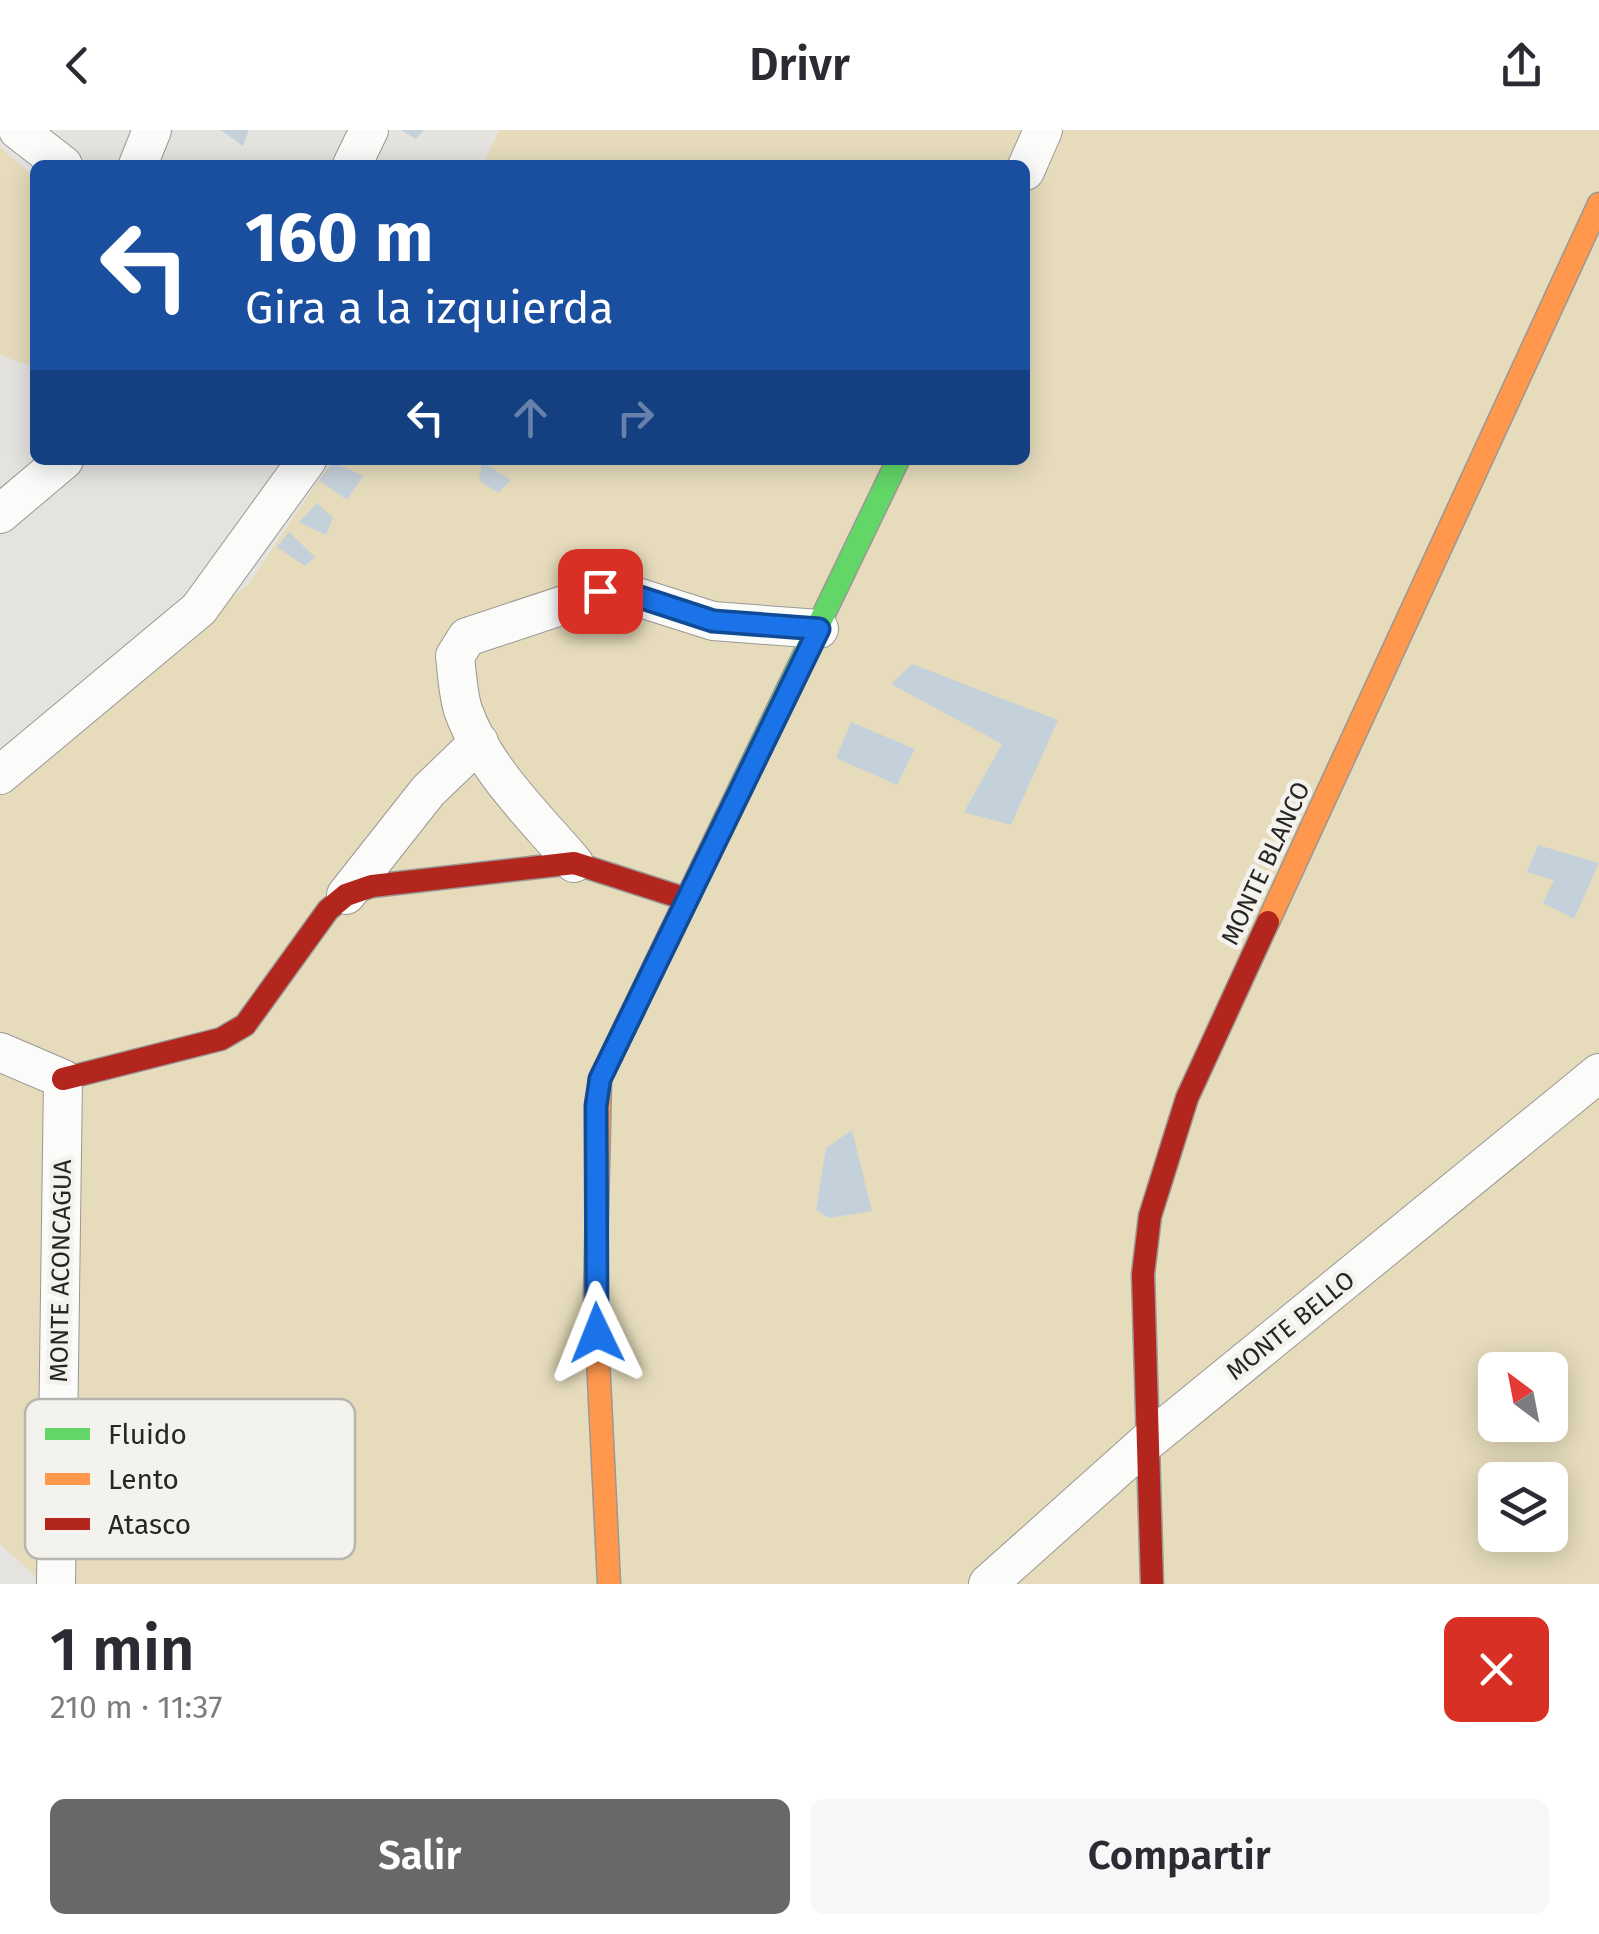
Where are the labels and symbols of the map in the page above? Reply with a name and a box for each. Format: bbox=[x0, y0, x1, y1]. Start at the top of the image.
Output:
pin bbox=[558, 549, 643, 634]
street label: MONTE BLANCO bbox=[1215, 777, 1317, 950]
street label: MONTE ACONCAGUA bbox=[44, 1159, 78, 1383]
street label: MONTE BELLO bbox=[1221, 1265, 1361, 1387]
position arrow bbox=[545, 1281, 649, 1385]
north arrow bbox=[1478, 1352, 1568, 1442]
legend bbox=[25, 1399, 355, 1559]
text: Fluido bbox=[108, 1418, 187, 1451]
text: Lento bbox=[108, 1463, 179, 1496]
text: Atasco bbox=[108, 1508, 191, 1541]

